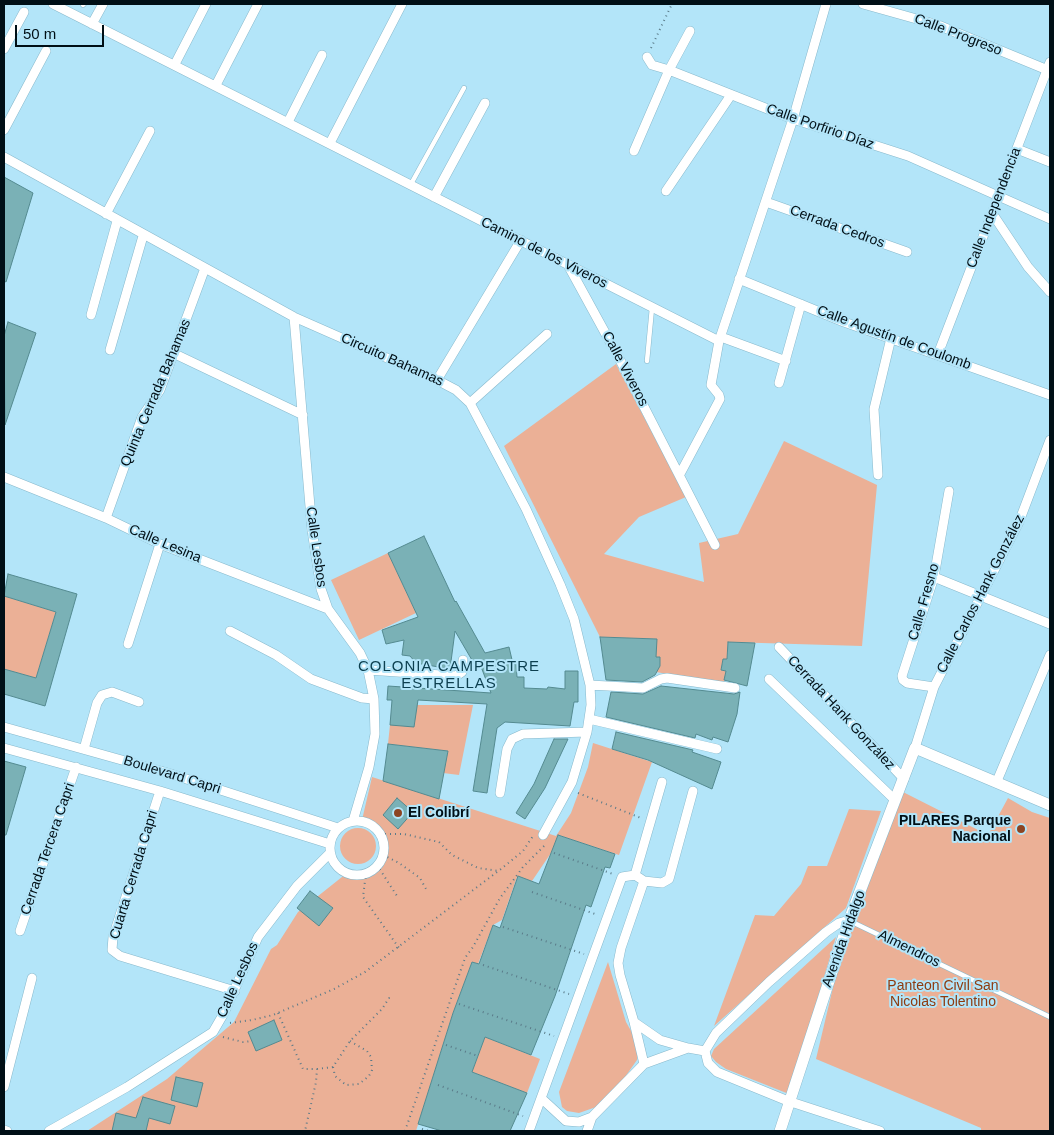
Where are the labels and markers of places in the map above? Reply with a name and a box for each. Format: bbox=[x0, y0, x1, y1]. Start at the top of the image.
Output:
place label: El Colibrí bbox=[408, 805, 469, 821]
marker: El Colibrí bbox=[392, 807, 404, 819]
place label: PILARES Parque Nacional bbox=[899, 813, 1011, 846]
marker: PILARES Parque Nacional bbox=[1015, 823, 1027, 835]

